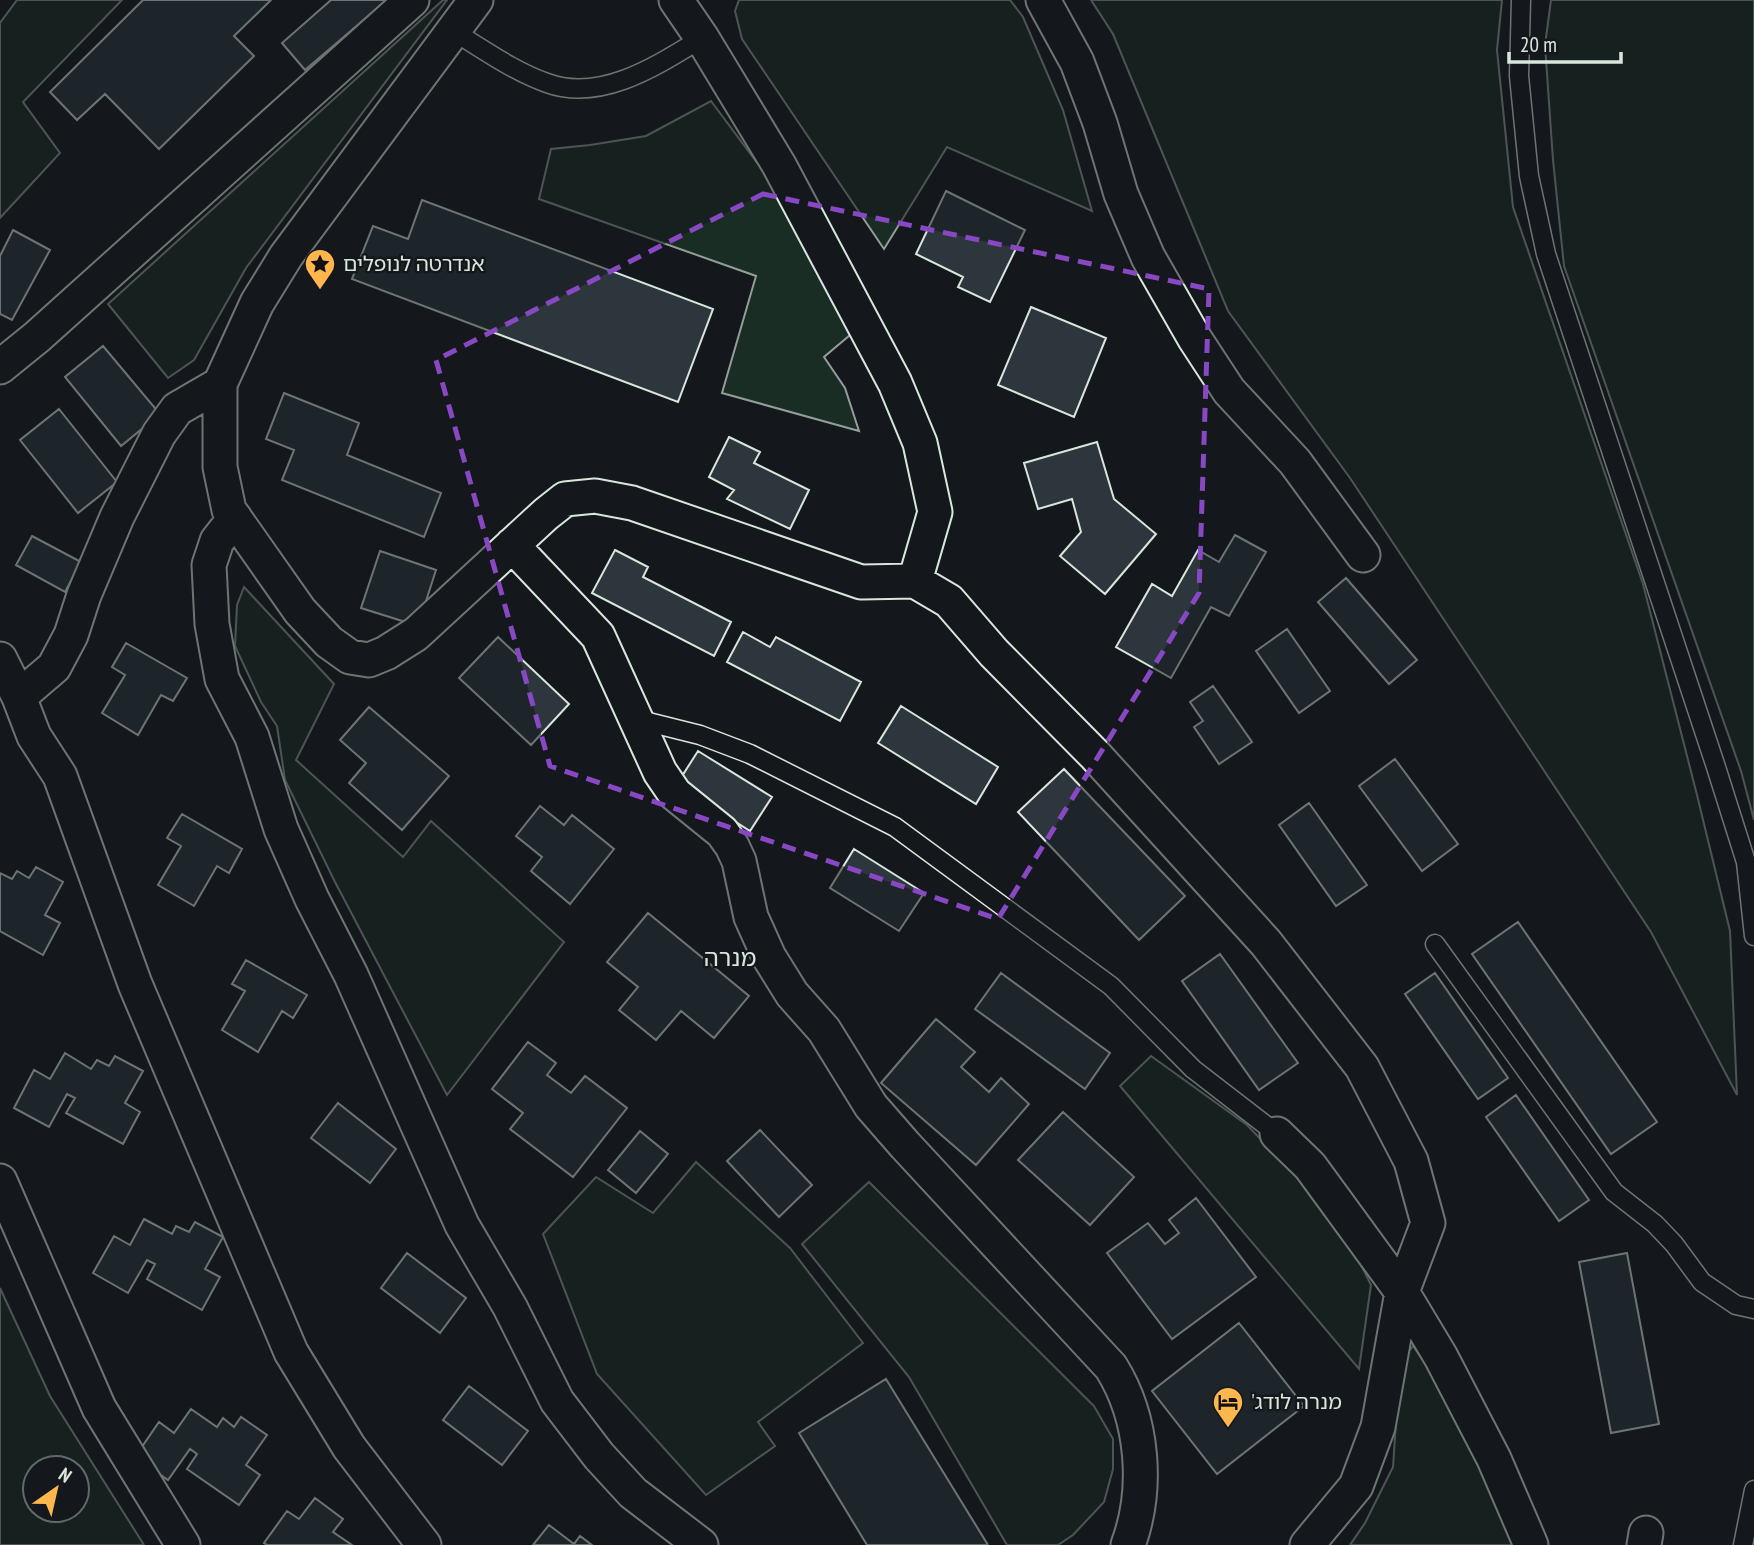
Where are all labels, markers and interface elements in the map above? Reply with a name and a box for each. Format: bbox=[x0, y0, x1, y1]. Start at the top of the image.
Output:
scale bar bbox=[1509, 21, 1621, 65]
text: 20 m bbox=[1520, 31, 1557, 58]
place icon: אנדרטה לנופלים bbox=[303, 247, 337, 291]
place label: אנדרטה לנופלים bbox=[343, 250, 485, 277]
district label: מנרה bbox=[704, 942, 756, 973]
hotel icon: 'מנרה לודג bbox=[1211, 1385, 1245, 1429]
place label: 'מנרה לודג bbox=[1251, 1388, 1342, 1415]
north arrow bbox=[21, 1454, 91, 1524]
text: N bbox=[55, 1462, 76, 1488]

